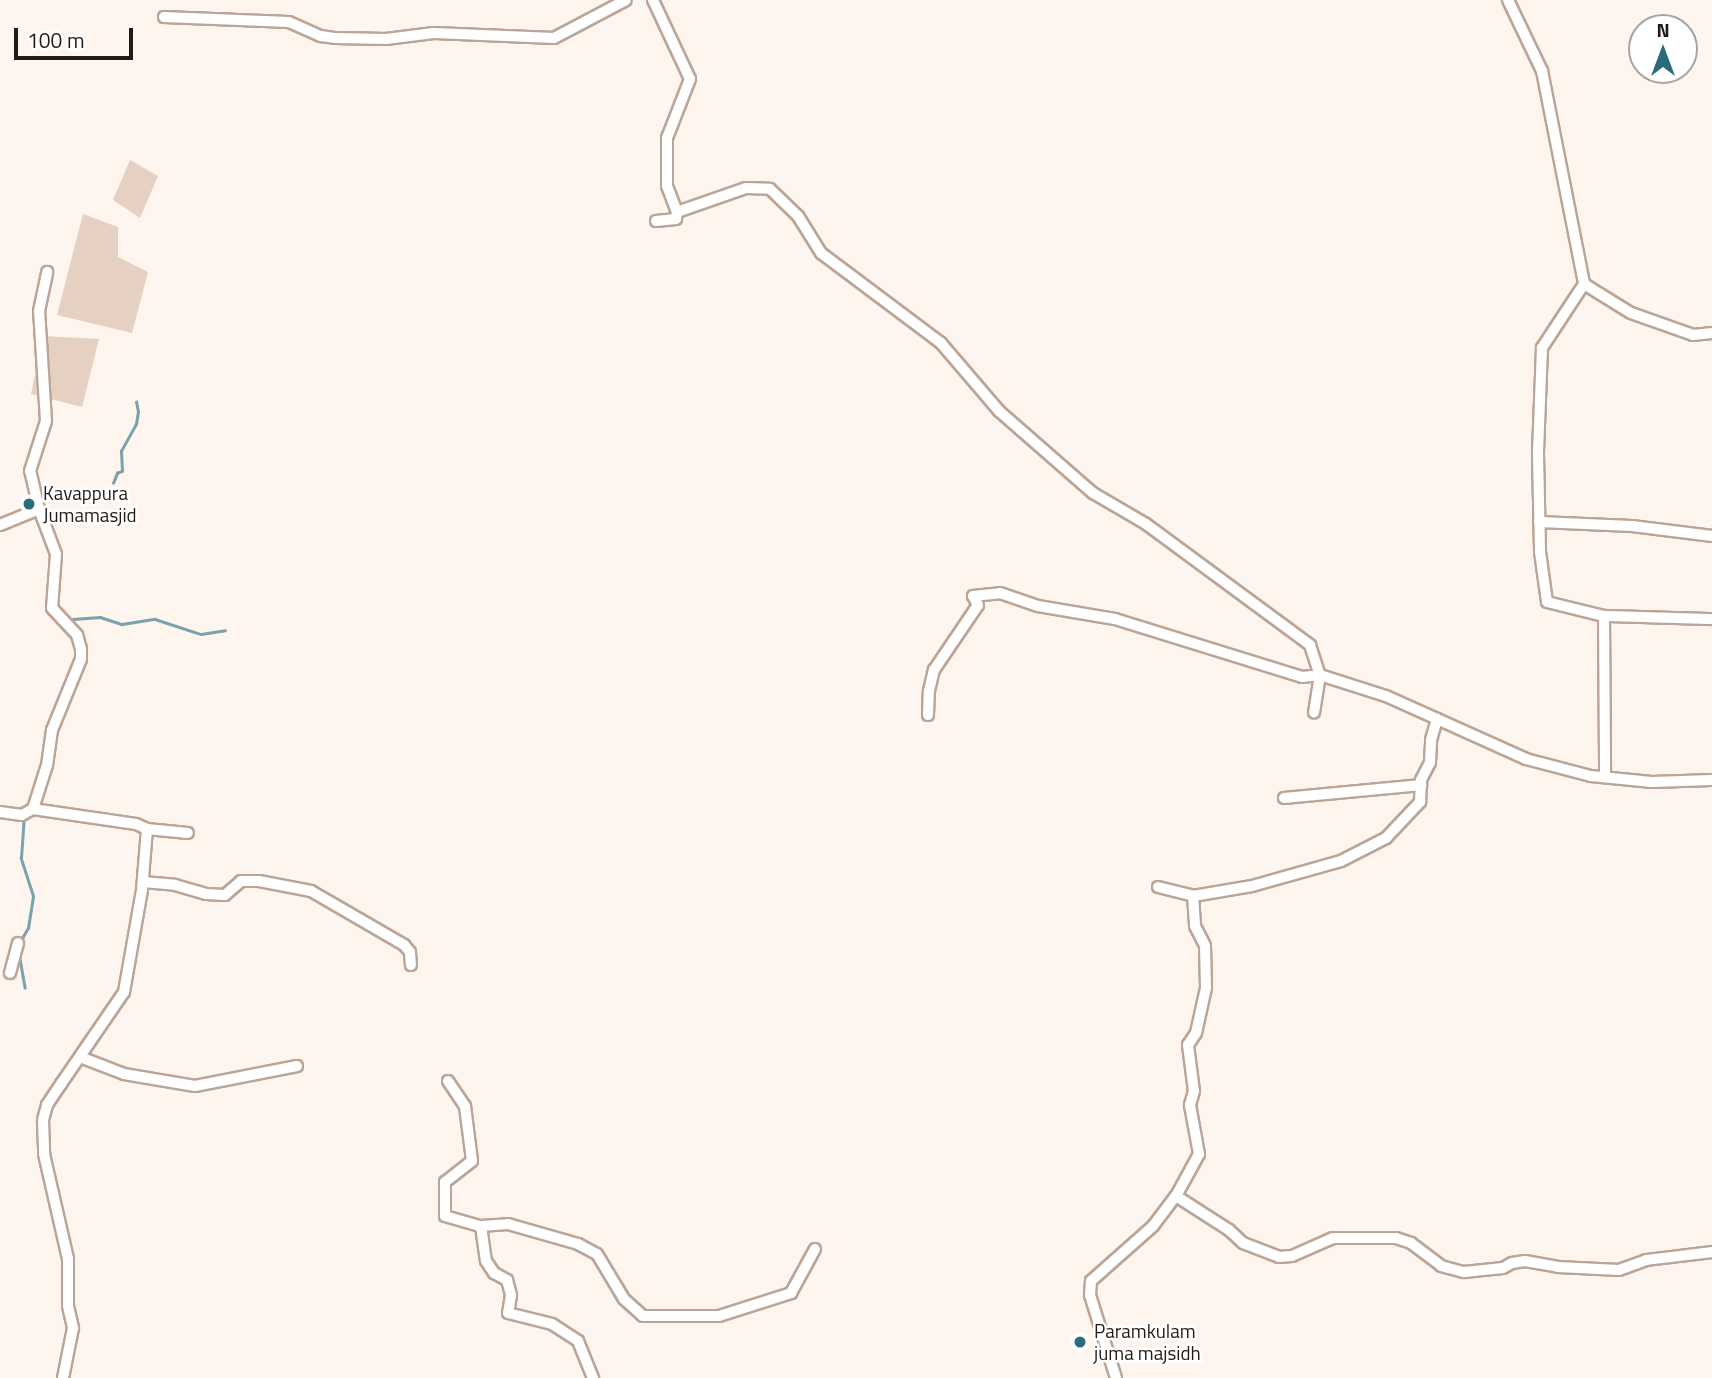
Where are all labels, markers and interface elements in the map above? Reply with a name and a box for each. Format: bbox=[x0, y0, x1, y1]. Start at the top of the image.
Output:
scale bar bbox=[18, 14, 136, 58]
north arrow bbox=[1628, 14, 1698, 84]
text: N bbox=[1656, 15, 1670, 44]
text: 100 m bbox=[27, 24, 84, 56]
place label: Kavappura Jumamasjid bbox=[43, 482, 137, 526]
marker: Kavappura Jumamasjid bbox=[21, 496, 37, 512]
place label: Paramkulam juma majsidh bbox=[1094, 1320, 1201, 1364]
marker: Paramkulam juma majsidh bbox=[1072, 1334, 1088, 1350]

